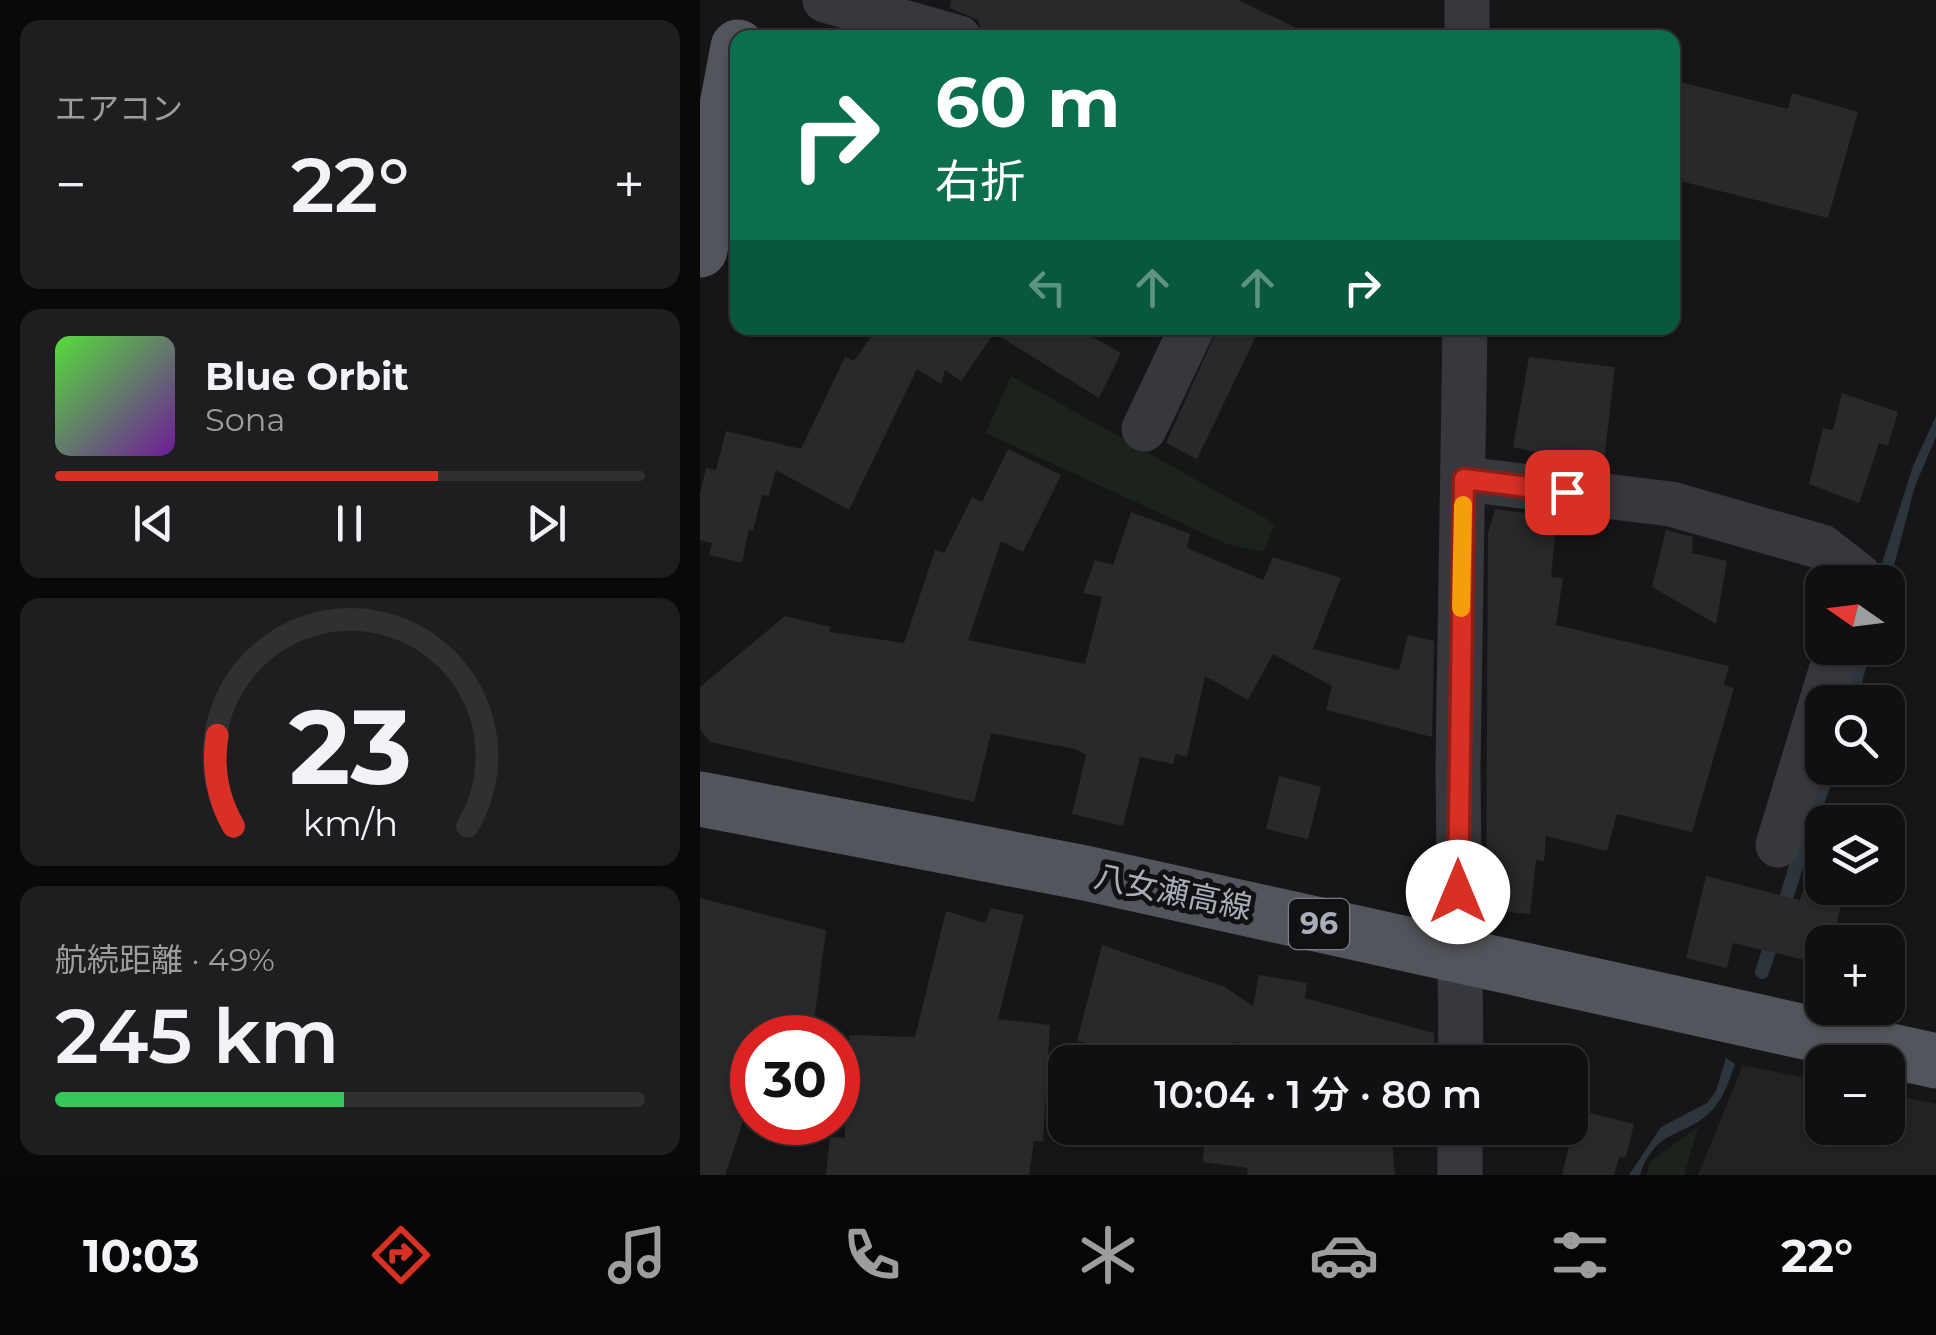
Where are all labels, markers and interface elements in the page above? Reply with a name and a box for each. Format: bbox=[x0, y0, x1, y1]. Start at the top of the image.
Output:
text: 60 m bbox=[935, 59, 1120, 145]
icon: right bbox=[770, 70, 900, 200]
text: エアコン bbox=[55, 89, 183, 128]
text: 22° bbox=[291, 139, 409, 231]
text: − bbox=[55, 151, 87, 218]
text: + bbox=[613, 151, 645, 218]
text: 右折 bbox=[935, 153, 1025, 208]
icon: left bbox=[1020, 260, 1075, 315]
icon: ahead bbox=[1125, 260, 1180, 315]
icon: ahead bbox=[1230, 260, 1285, 315]
icon: right bbox=[1335, 260, 1390, 315]
text: Blue Orbit bbox=[205, 353, 409, 400]
text: Sona bbox=[205, 400, 285, 439]
pin bbox=[1525, 450, 1610, 535]
icon: arrive bbox=[1540, 465, 1595, 520]
icon: previous bbox=[126, 496, 181, 551]
icon: pause bbox=[322, 496, 377, 551]
icon: next bbox=[519, 496, 574, 551]
north arrow bbox=[1805, 565, 1905, 665]
map controls bbox=[1805, 565, 1905, 1145]
text: 23 bbox=[289, 683, 411, 810]
button: search bbox=[1805, 685, 1905, 785]
text: km/h bbox=[302, 801, 398, 845]
button: layers bbox=[1805, 805, 1905, 905]
position arrow bbox=[1406, 840, 1510, 944]
street label: 八女瀬高線 bbox=[1091, 856, 1255, 927]
road number: 96 bbox=[1289, 899, 1349, 949]
button: + bbox=[1805, 925, 1905, 1025]
text: 航続距離 · 49% bbox=[55, 940, 275, 979]
text: 245 km bbox=[55, 990, 339, 1082]
speed limit sign: 30 bbox=[730, 1015, 860, 1145]
button: − bbox=[1805, 1045, 1905, 1145]
text: 10:04 · 1 分 · 80 m bbox=[1154, 1071, 1482, 1118]
icon: directions bbox=[366, 1220, 436, 1290]
icon: music bbox=[602, 1220, 672, 1290]
icon: phone bbox=[837, 1220, 907, 1290]
icon: climate bbox=[1073, 1220, 1143, 1290]
icon: car bbox=[1309, 1220, 1379, 1290]
icon: filters bbox=[1545, 1220, 1615, 1290]
text: 10:03 bbox=[83, 1228, 200, 1283]
text: 22° bbox=[1781, 1228, 1853, 1283]

